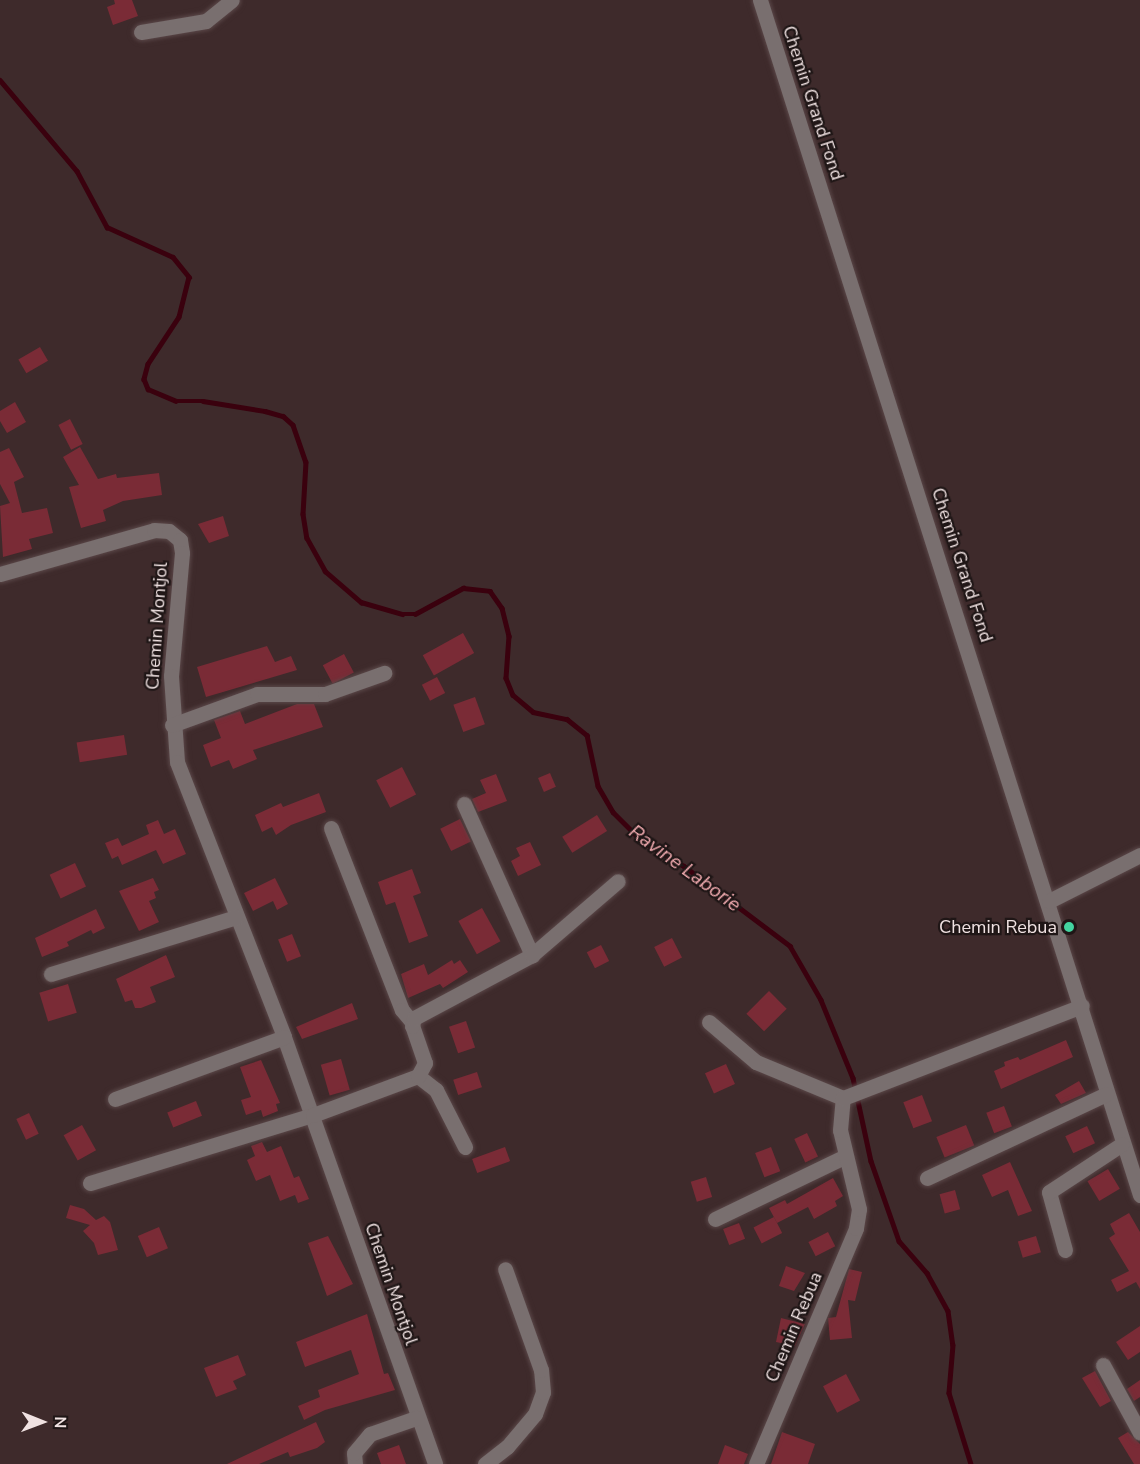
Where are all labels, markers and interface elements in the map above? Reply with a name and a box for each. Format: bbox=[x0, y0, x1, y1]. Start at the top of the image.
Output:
street label: Chemin Grand Fond bbox=[778, 23, 848, 183]
street label: Chemin Grand Fond bbox=[927, 485, 997, 645]
street label: Chemin Montjol bbox=[142, 561, 172, 691]
water label: Ravine Laborie bbox=[624, 819, 746, 917]
place label: Chemin Rebua bbox=[939, 916, 1057, 938]
marker: Chemin Rebua bbox=[1062, 920, 1076, 934]
street label: Chemin Montjol bbox=[360, 1220, 422, 1348]
street label: Chemin Rebua bbox=[761, 1269, 827, 1385]
north arrow bbox=[12, 1392, 72, 1452]
text: N bbox=[49, 1416, 71, 1428]

